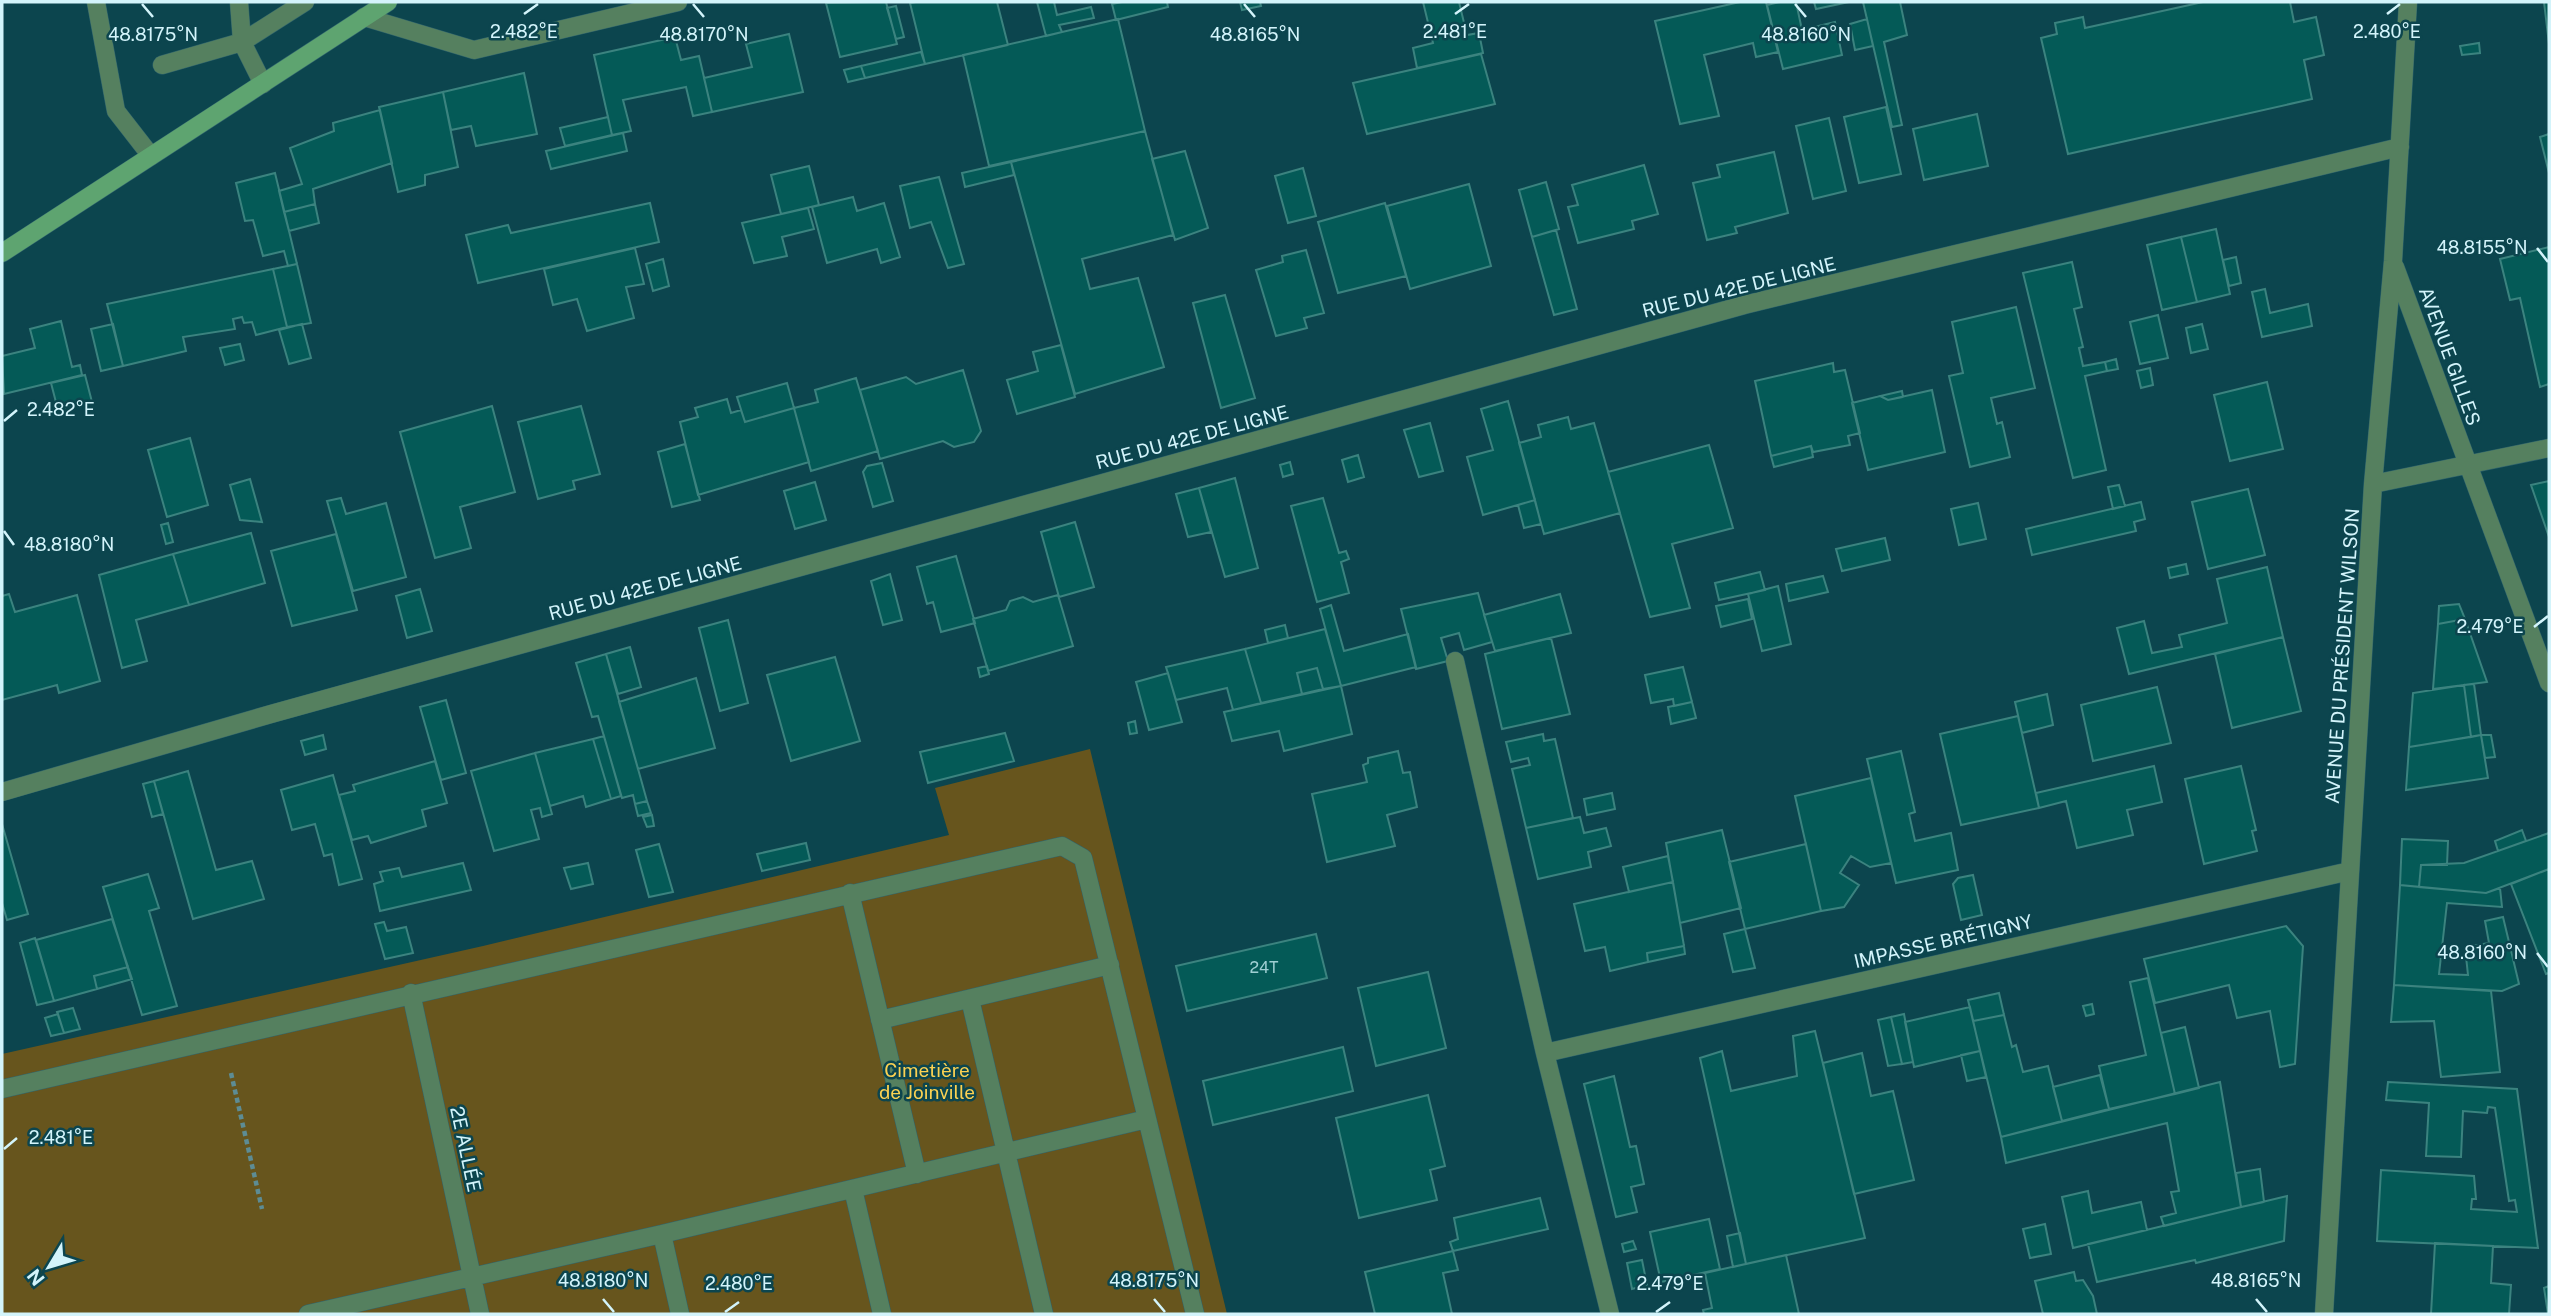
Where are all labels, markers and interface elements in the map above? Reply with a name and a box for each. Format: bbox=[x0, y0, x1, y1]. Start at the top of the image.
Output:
text: 2.482°E bbox=[490, 21, 558, 42]
text: 2.481°E bbox=[1423, 21, 1487, 42]
text: 2.480°E bbox=[2353, 21, 2421, 42]
text: 48.8175°N bbox=[108, 24, 198, 45]
text: 48.8170°N bbox=[659, 24, 749, 45]
text: 48.8165°N bbox=[1210, 24, 1300, 45]
text: 48.8160°N bbox=[1761, 24, 1851, 45]
text: 48.8155°N bbox=[2437, 237, 2527, 258]
street label: RUE DU 42E DE LIGNE bbox=[1640, 252, 1838, 322]
street label: AVENUE GILLES bbox=[2415, 284, 2485, 428]
text: 2.482°E bbox=[27, 399, 95, 420]
street label: RUE DU 42E DE LIGNE bbox=[1093, 401, 1291, 473]
street label: AVENUE DU PRÉSIDENT WILSON bbox=[2321, 507, 2363, 805]
text: 48.8180°N bbox=[24, 534, 114, 555]
street label: RUE DU 42E DE LIGNE bbox=[546, 552, 744, 624]
text: 2.479°E bbox=[2456, 616, 2524, 637]
street label: IMPASSE BRÉTIGNY bbox=[1852, 910, 2035, 972]
text: 48.8160°N bbox=[2437, 942, 2527, 963]
house number: 24T bbox=[1250, 958, 1279, 977]
park label: Cimetière de Joinville bbox=[879, 1059, 975, 1103]
street label: 2E ALLÉE bbox=[446, 1104, 486, 1194]
text: 2.481°E bbox=[29, 1127, 93, 1148]
north arrow bbox=[14, 1232, 84, 1302]
text: N bbox=[22, 1265, 49, 1290]
text: 48.8180°N bbox=[558, 1270, 648, 1291]
text: 48.8175°N bbox=[1109, 1270, 1199, 1291]
text: 48.8165°N bbox=[2211, 1270, 2301, 1291]
text: 2.480°E bbox=[705, 1273, 773, 1294]
text: 2.479°E bbox=[1636, 1273, 1704, 1294]

